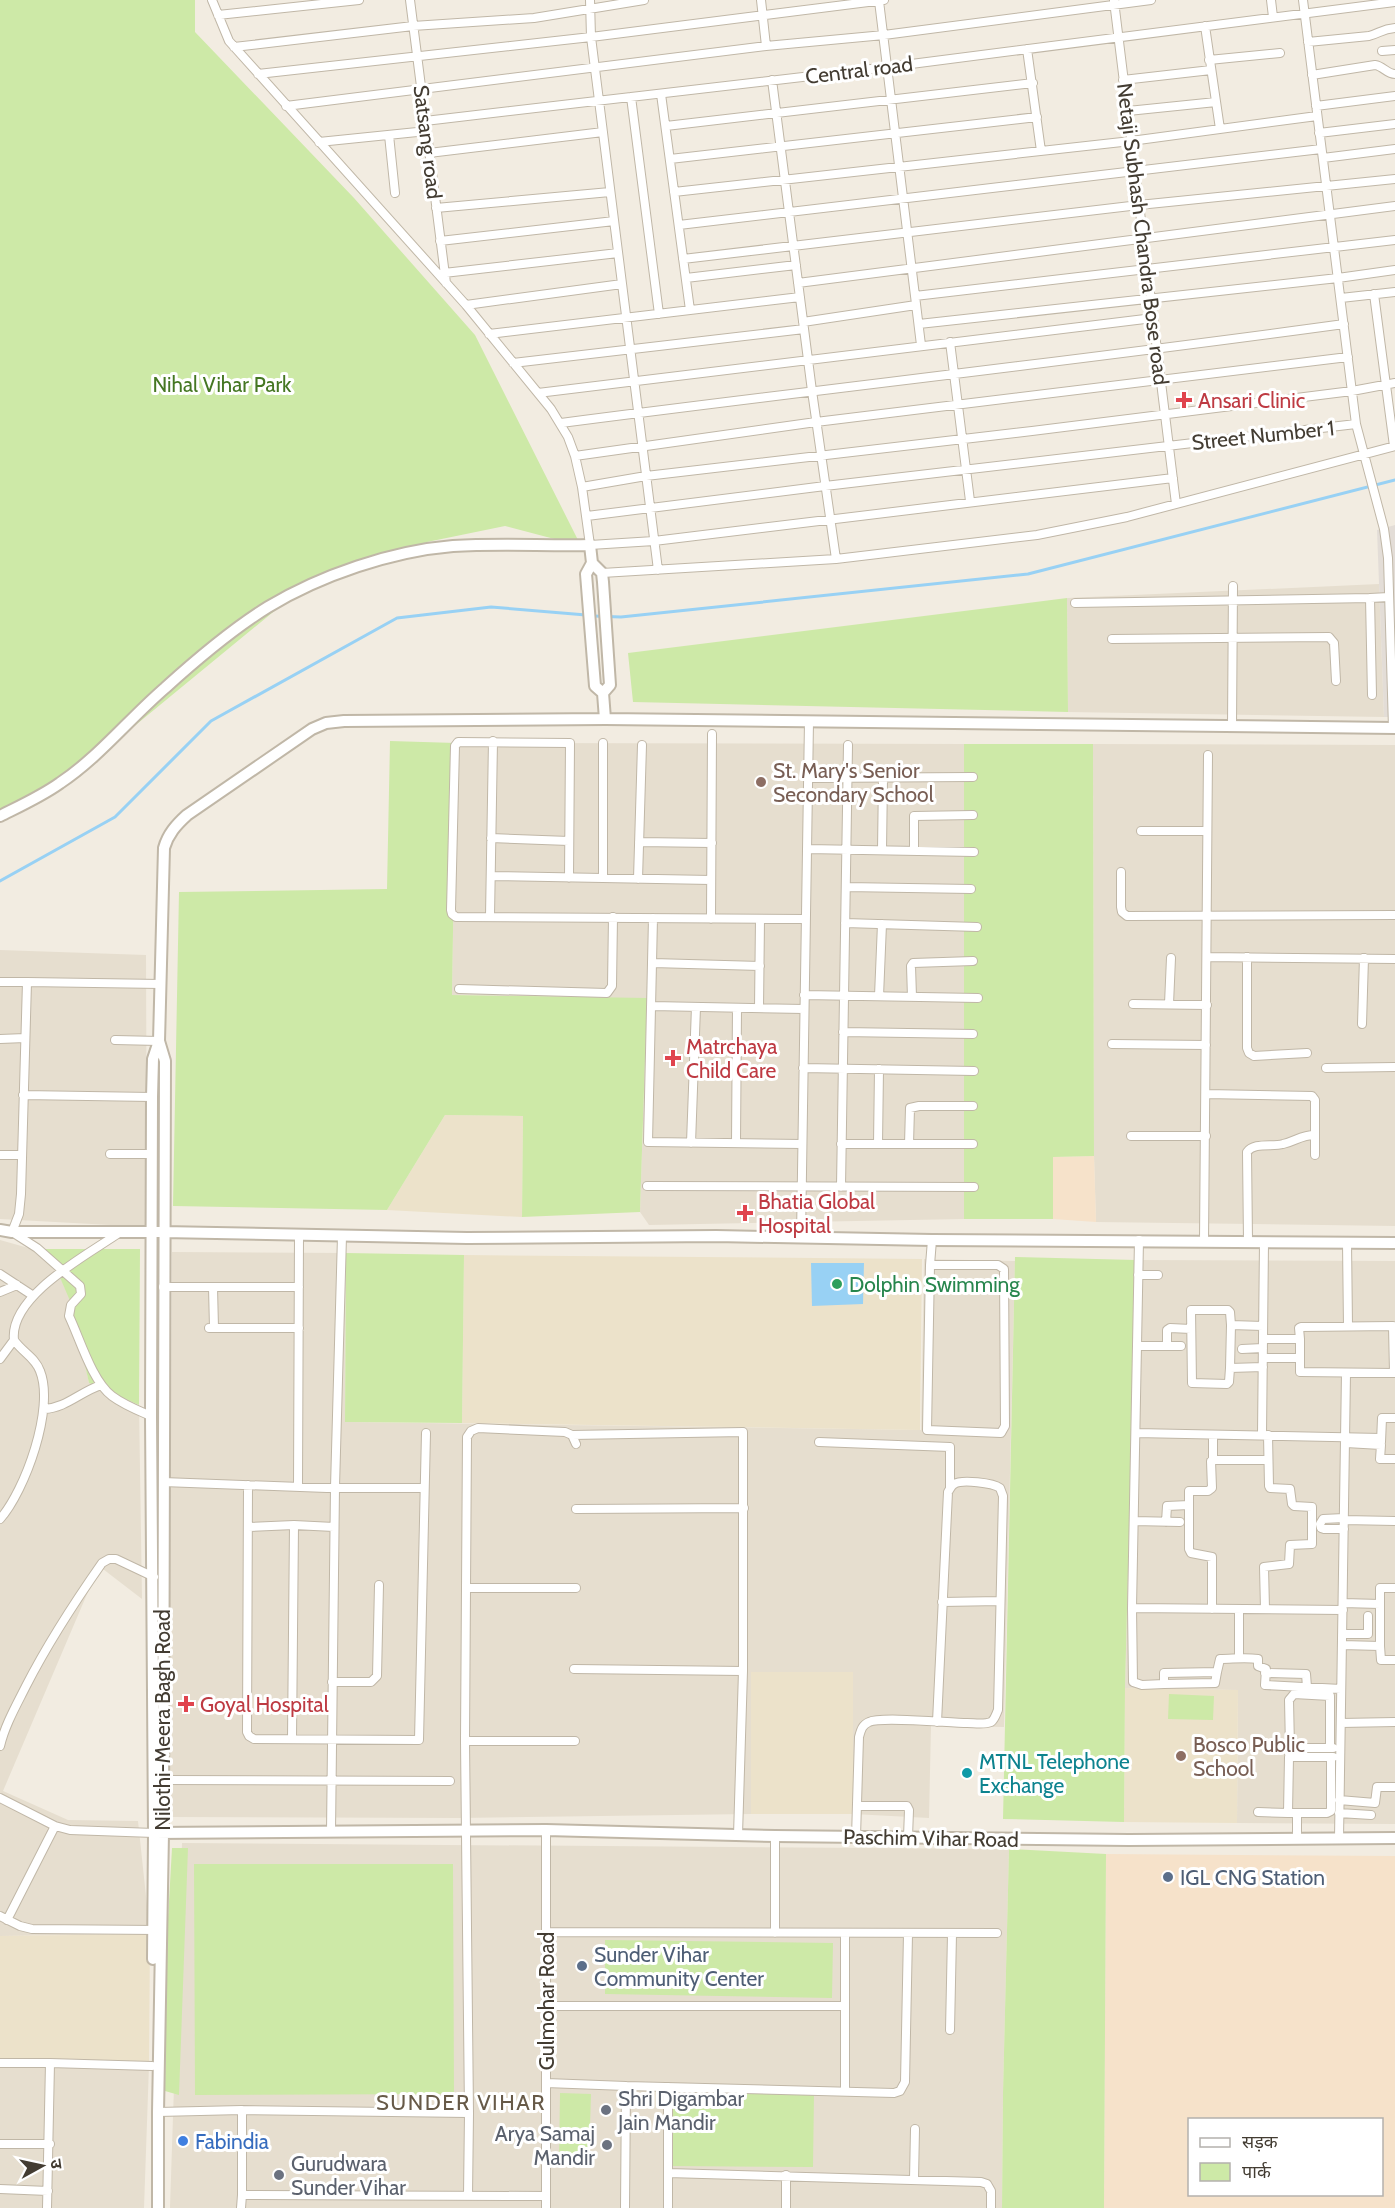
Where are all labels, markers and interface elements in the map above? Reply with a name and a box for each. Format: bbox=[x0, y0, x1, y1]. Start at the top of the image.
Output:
street label: Central road bbox=[804, 51, 914, 89]
street label: Netaji Subhash Chandra Bose road bbox=[1111, 82, 1174, 387]
street label: Satsang road bbox=[409, 84, 447, 200]
park label: Nihal Vihar Park bbox=[152, 372, 292, 397]
place label: Ansari Clinic bbox=[1198, 388, 1305, 413]
marker: Ansari Clinic bbox=[1175, 391, 1193, 409]
street label: Street Number 1 bbox=[1190, 415, 1336, 455]
place label: St. Mary's Senior Secondary School bbox=[773, 758, 934, 807]
marker: St. Mary's Senior Secondary School bbox=[754, 775, 768, 789]
place label: Matrchaya Child Care bbox=[686, 1034, 777, 1083]
marker: Matrchaya Child Care bbox=[664, 1049, 682, 1067]
place label: Bhatia Global Hospital bbox=[758, 1189, 875, 1238]
marker: Bhatia Global Hospital bbox=[736, 1204, 754, 1222]
place label: Dolphin Swimming bbox=[849, 1272, 1020, 1297]
marker: Dolphin Swimming bbox=[830, 1277, 844, 1291]
street label: Nilothi-Meera Bagh Road bbox=[150, 1609, 175, 1831]
place label: Goyal Hospital bbox=[200, 1692, 329, 1717]
marker: Goyal Hospital bbox=[177, 1695, 195, 1713]
place label: Bosco Public School bbox=[1193, 1732, 1305, 1781]
place label: MTNL Telephone Exchange bbox=[979, 1749, 1130, 1798]
marker: Bosco Public School bbox=[1174, 1749, 1188, 1763]
marker: MTNL Telephone Exchange bbox=[960, 1766, 974, 1780]
street label: Paschim Vihar Road bbox=[843, 1824, 1019, 1852]
place label: IGL CNG Station bbox=[1180, 1865, 1325, 1890]
marker: IGL CNG Station bbox=[1161, 1870, 1175, 1884]
street label: Gulmohar Road bbox=[534, 1932, 559, 2070]
place label: Sunder Vihar Community Center bbox=[594, 1942, 764, 1991]
marker: Sunder Vihar Community Center bbox=[575, 1959, 589, 1973]
place label: Shri Digambar Jain Mandir bbox=[617, 2086, 745, 2135]
district label: SUNDER VIHAR bbox=[376, 2089, 546, 2116]
marker: Shri Digambar Jain Mandir bbox=[599, 2103, 613, 2117]
legend bbox=[1188, 2118, 1383, 2196]
place label: Arya Samaj Mandir bbox=[495, 2121, 595, 2170]
place label: Fabindia bbox=[195, 2129, 269, 2154]
text: सड़क bbox=[1242, 2131, 1279, 2153]
marker: Fabindia bbox=[176, 2134, 190, 2148]
north arrow bbox=[12, 2136, 72, 2196]
marker: Arya Samaj Mandir bbox=[600, 2138, 614, 2152]
place label: Gurudwara Sunder Vihar bbox=[291, 2151, 406, 2200]
text: उ bbox=[46, 2158, 67, 2171]
text: पार्क bbox=[1242, 2161, 1272, 2183]
marker: Gurudwara Sunder Vihar bbox=[272, 2168, 286, 2182]

